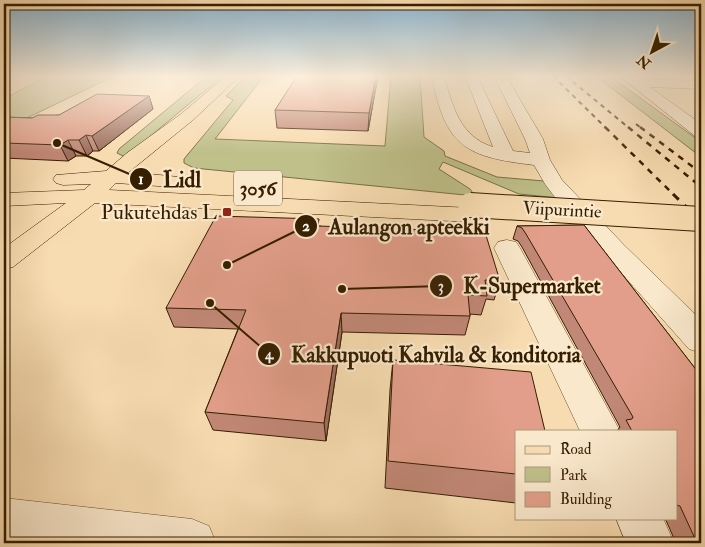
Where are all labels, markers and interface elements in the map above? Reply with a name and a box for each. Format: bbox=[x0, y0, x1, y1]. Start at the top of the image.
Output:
north arrow bbox=[628, 28, 678, 78]
text: N bbox=[633, 51, 655, 73]
callout: Lidl bbox=[128, 161, 211, 198]
text: Lidl bbox=[163, 166, 201, 194]
text: 1 bbox=[138, 170, 144, 189]
road number: 3056 bbox=[234, 170, 282, 206]
street label: Viipurintie bbox=[522, 196, 603, 224]
place label: Pukutehdas L bbox=[101, 199, 217, 226]
marker: Pukutehdas L bbox=[221, 206, 233, 218]
callout: Aulangon apteekki bbox=[294, 208, 500, 245]
text: Aulangon apteekki bbox=[327, 213, 490, 242]
text: 2 bbox=[302, 217, 310, 236]
callout: K-Supermarket bbox=[429, 267, 611, 304]
text: K-Supermarket bbox=[463, 272, 602, 301]
text: 3 bbox=[438, 277, 444, 296]
callout: Kakkupuoti Kahvila & konditoria bbox=[256, 336, 591, 373]
text: Kakkupuoti Kahvila & konditoria bbox=[291, 341, 582, 370]
text: 4 bbox=[264, 345, 274, 364]
legend bbox=[515, 430, 678, 520]
text: Road bbox=[560, 440, 592, 459]
text: Park bbox=[560, 466, 587, 485]
text: Building bbox=[560, 490, 612, 509]

